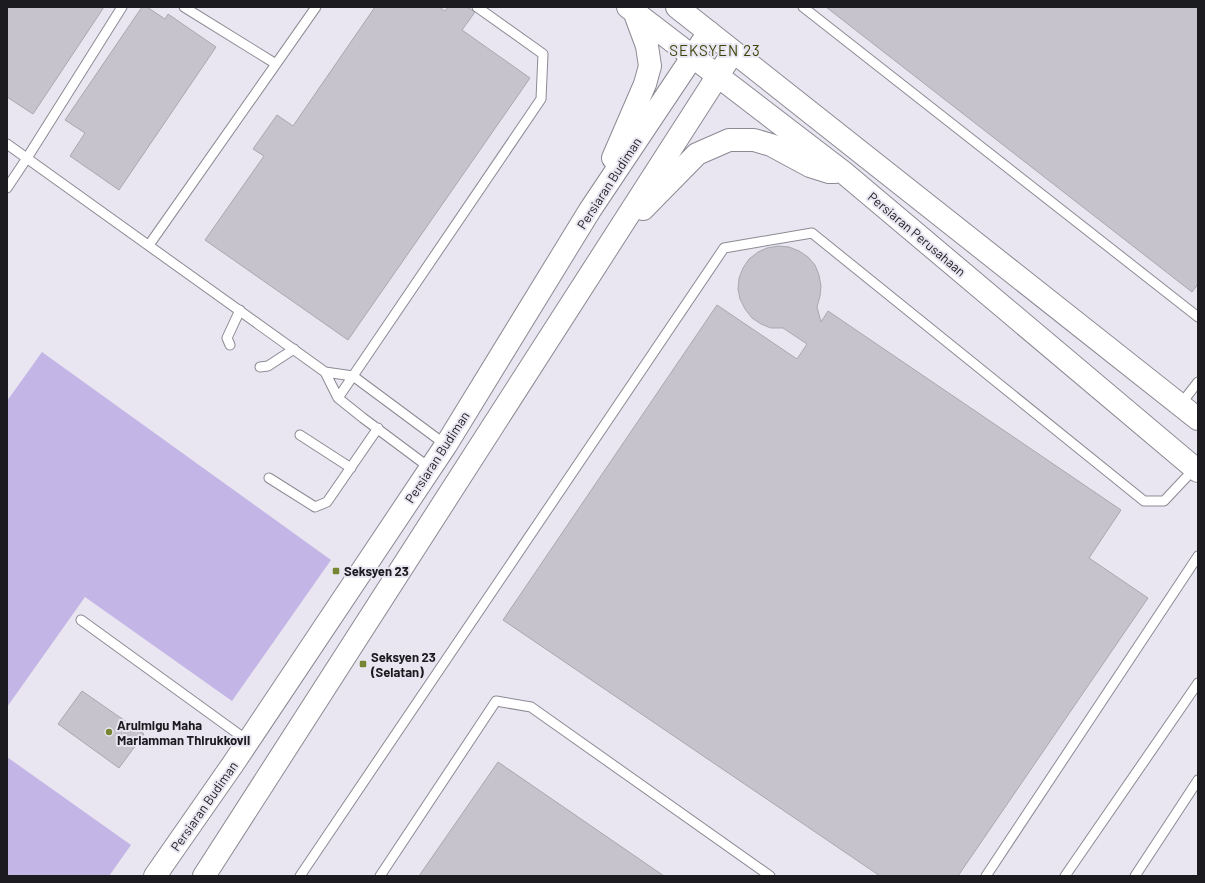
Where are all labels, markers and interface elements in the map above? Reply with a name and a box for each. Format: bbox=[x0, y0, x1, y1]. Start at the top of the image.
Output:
district label: SEKSYEN 23 bbox=[669, 41, 761, 59]
street label: Persiaran Budiman bbox=[573, 134, 645, 232]
street label: Persiaran Perusahaan bbox=[865, 188, 969, 280]
street label: Persiaran Budiman bbox=[401, 408, 473, 506]
place label: Seksyen 23 bbox=[344, 563, 409, 579]
marker: Seksyen 23 bbox=[331, 566, 341, 576]
place label: Seksyen 23 (Selatan) bbox=[370, 649, 436, 680]
marker: Seksyen 23 (Selatan) bbox=[358, 659, 368, 669]
place label: Arulmigu Maha Mariamman Thirukkovil bbox=[117, 717, 250, 748]
marker: Arulmigu Maha Mariamman Thirukkovil bbox=[104, 727, 114, 737]
street label: Persiaran Budiman bbox=[167, 758, 241, 854]

